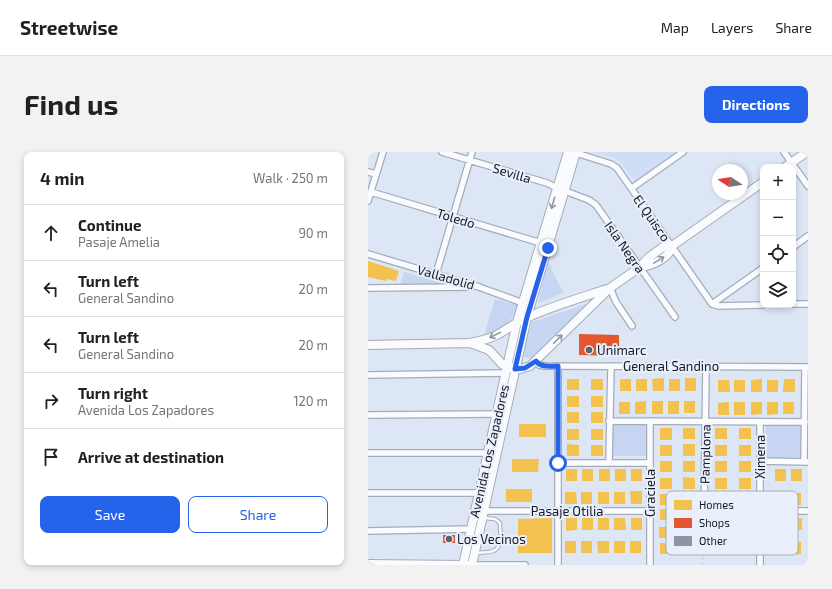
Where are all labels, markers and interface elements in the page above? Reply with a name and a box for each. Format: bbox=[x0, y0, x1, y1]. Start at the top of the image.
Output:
text: Streetwise bbox=[20, 16, 118, 39]
text: Map bbox=[661, 19, 689, 36]
text: Layers bbox=[711, 19, 753, 36]
text: Share bbox=[775, 19, 812, 36]
button: Directions bbox=[704, 86, 808, 123]
text: Find us bbox=[24, 87, 118, 121]
street label: Sevilla bbox=[491, 160, 533, 186]
north arrow bbox=[712, 164, 748, 200]
map controls bbox=[760, 164, 796, 308]
button: + bbox=[760, 164, 796, 200]
text: 4 min bbox=[40, 168, 84, 188]
text: Walk · 250 m bbox=[253, 170, 328, 186]
street label: El Quisco bbox=[630, 192, 674, 244]
one-way arrow bbox=[549, 196, 556, 209]
button: − bbox=[760, 200, 796, 236]
street label: Toledo bbox=[435, 205, 477, 231]
text: Continue bbox=[78, 216, 141, 234]
street label: Isla Negra bbox=[601, 218, 649, 276]
icon: ahead bbox=[40, 222, 62, 244]
text: 90 m bbox=[298, 225, 328, 241]
text: Pasaje Amelia bbox=[78, 234, 160, 250]
button: locate bbox=[760, 236, 796, 272]
route end bbox=[539, 239, 557, 257]
one-way arrow bbox=[653, 256, 664, 264]
street label: Valladolid bbox=[415, 261, 477, 293]
text: Turn left bbox=[78, 272, 139, 290]
button: layers bbox=[760, 272, 796, 308]
icon: left bbox=[40, 278, 62, 300]
text: 20 m bbox=[299, 281, 328, 297]
text: General Sandino bbox=[78, 290, 174, 306]
text: Turn left bbox=[78, 328, 139, 346]
one-way arrow bbox=[489, 332, 501, 340]
icon: left bbox=[40, 334, 62, 356]
one-way arrow bbox=[553, 334, 563, 344]
text: 20 m bbox=[299, 337, 328, 353]
place label: Unimarc bbox=[597, 342, 646, 358]
marker: Unimarc bbox=[584, 345, 594, 355]
text: General Sandino bbox=[78, 346, 174, 362]
street label: General Sandino bbox=[623, 358, 719, 374]
street label: Avenida Los Zapadores bbox=[466, 383, 512, 519]
text: Turn right bbox=[78, 384, 148, 402]
icon: right bbox=[40, 390, 62, 412]
text: 120 m bbox=[293, 393, 328, 409]
text: Avenida Los Zapadores bbox=[78, 402, 214, 418]
street label: Pamplona bbox=[696, 424, 714, 484]
street label: Ximena bbox=[752, 435, 768, 479]
icon: arrive bbox=[40, 446, 62, 468]
text: Arrive at destination bbox=[78, 448, 224, 466]
route start bbox=[549, 454, 567, 472]
street label: Graciela bbox=[642, 469, 658, 517]
legend bbox=[666, 491, 798, 555]
button: Save bbox=[40, 496, 180, 533]
button: Share bbox=[188, 496, 328, 533]
text: Homes bbox=[699, 498, 734, 511]
street label: Pasaje Otilia bbox=[531, 503, 603, 519]
text: Shops bbox=[699, 516, 730, 529]
place label: Los Vecinos bbox=[457, 531, 526, 547]
marker: Los Vecinos bbox=[444, 534, 454, 544]
text: Other bbox=[699, 534, 728, 547]

